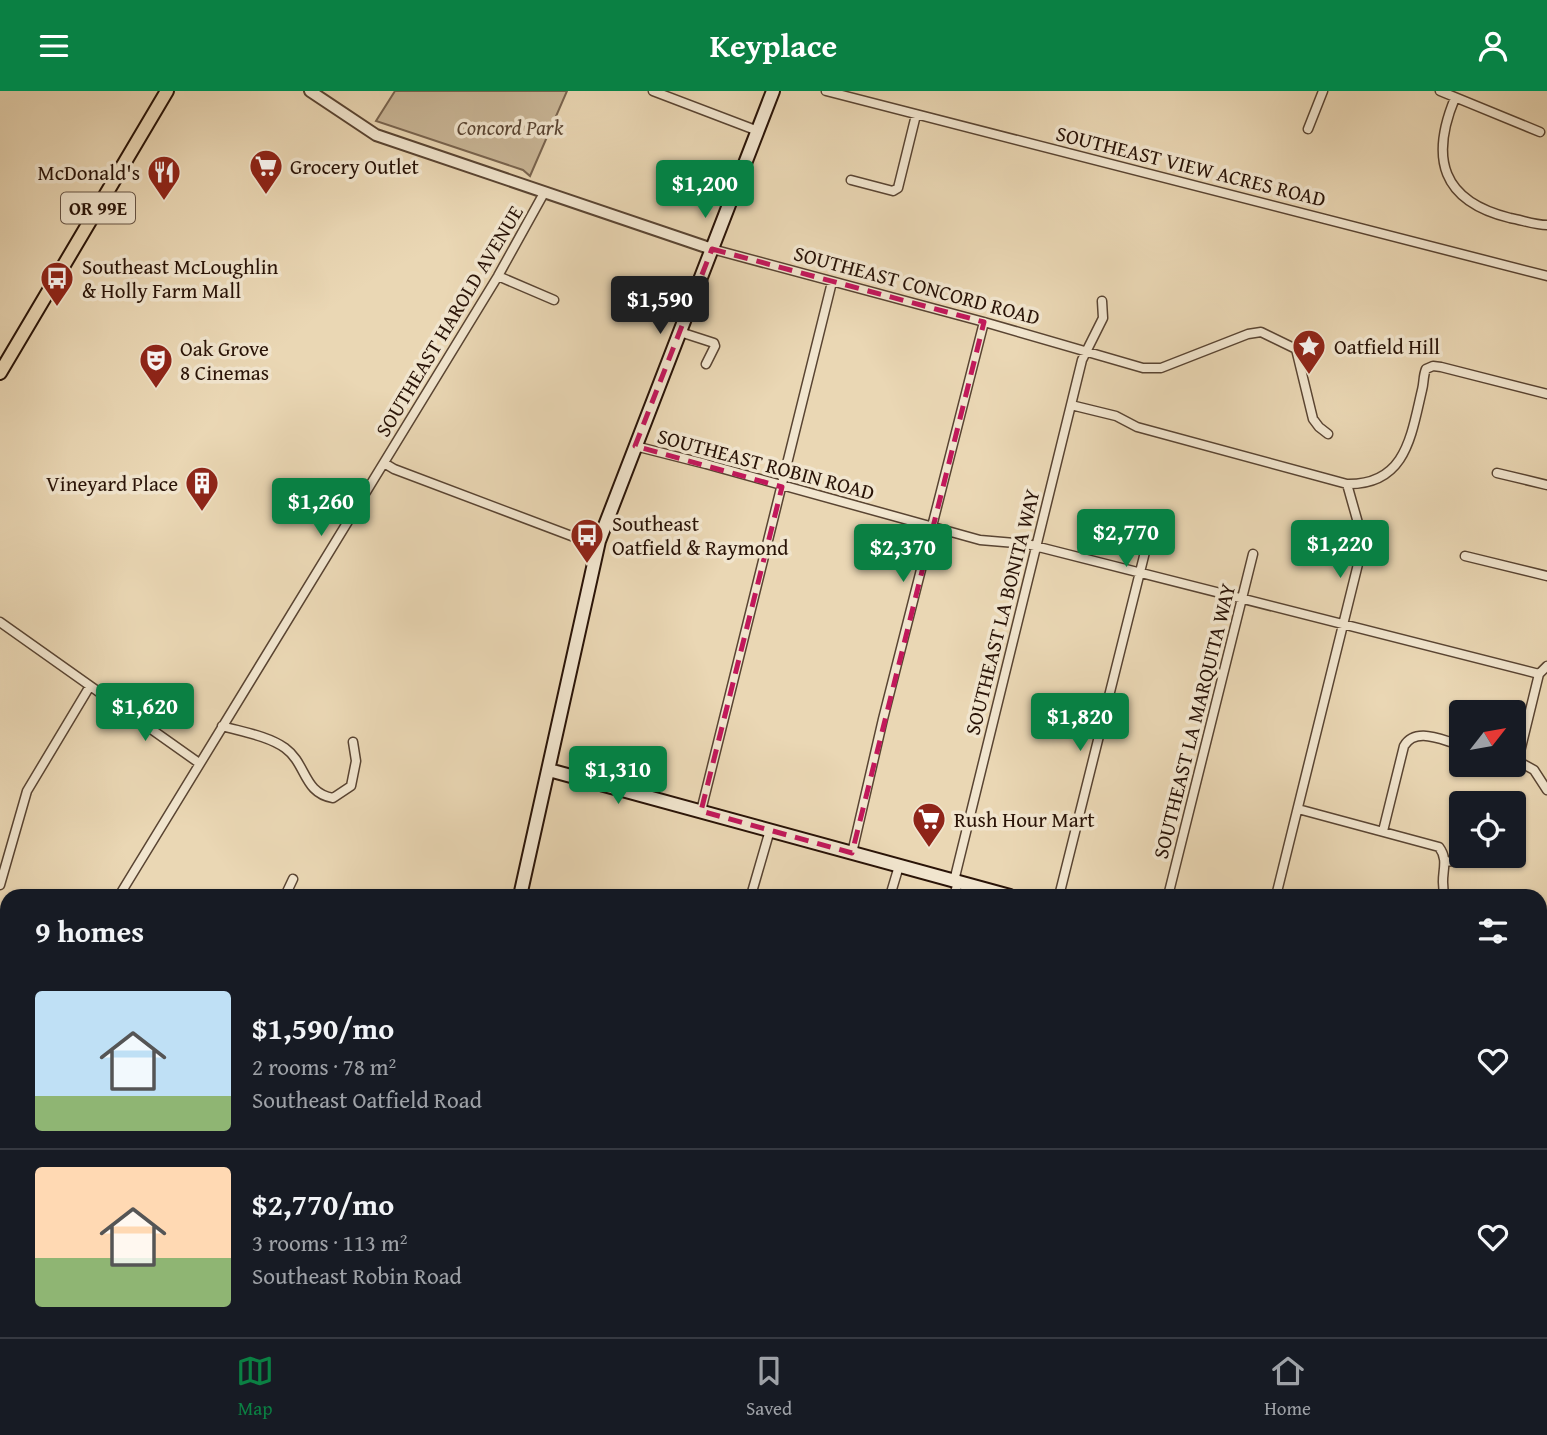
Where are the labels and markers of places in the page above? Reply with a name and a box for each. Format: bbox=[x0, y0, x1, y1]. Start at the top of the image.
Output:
supermarket icon: Grocery Outlet bbox=[247, 147, 285, 196]
place label: Grocery Outlet bbox=[290, 151, 420, 182]
restaurant icon: McDonald's bbox=[145, 153, 183, 202]
place label: McDonald's bbox=[37, 157, 140, 188]
pin: $1,200 bbox=[648, 160, 762, 220]
place label: Southeast McLoughlin & Holly Farm Mall bbox=[82, 251, 279, 306]
bus stop icon: Southeast McLoughlin & Holly Farm Mall bbox=[38, 259, 76, 308]
pin: $1,590 bbox=[603, 277, 717, 336]
place icon: Oatfield Hill bbox=[1290, 327, 1328, 376]
place label: Oatfield Hill bbox=[1334, 331, 1440, 362]
place label: Oak Grove 8 Cinemas bbox=[180, 333, 269, 388]
theatre icon: Oak Grove 8 Cinemas bbox=[137, 341, 175, 390]
building icon: Vineyard Place bbox=[183, 464, 221, 513]
place label: Vineyard Place bbox=[46, 468, 178, 499]
pin: $1,260 bbox=[264, 479, 378, 538]
place label: Southeast Oatfield & Raymond bbox=[612, 508, 789, 563]
pin: $2,770 bbox=[1069, 510, 1183, 569]
bus stop icon: Southeast Oatfield & Raymond bbox=[568, 516, 606, 565]
pin: $1,220 bbox=[1283, 521, 1397, 580]
pin: $2,370 bbox=[846, 525, 960, 584]
pin: $1,620 bbox=[88, 683, 202, 743]
pin: $1,820 bbox=[1023, 693, 1137, 753]
pin: $1,310 bbox=[561, 747, 675, 806]
supermarket icon: Rush Hour Mart bbox=[910, 800, 948, 849]
place label: Rush Hour Mart bbox=[954, 804, 1095, 835]

